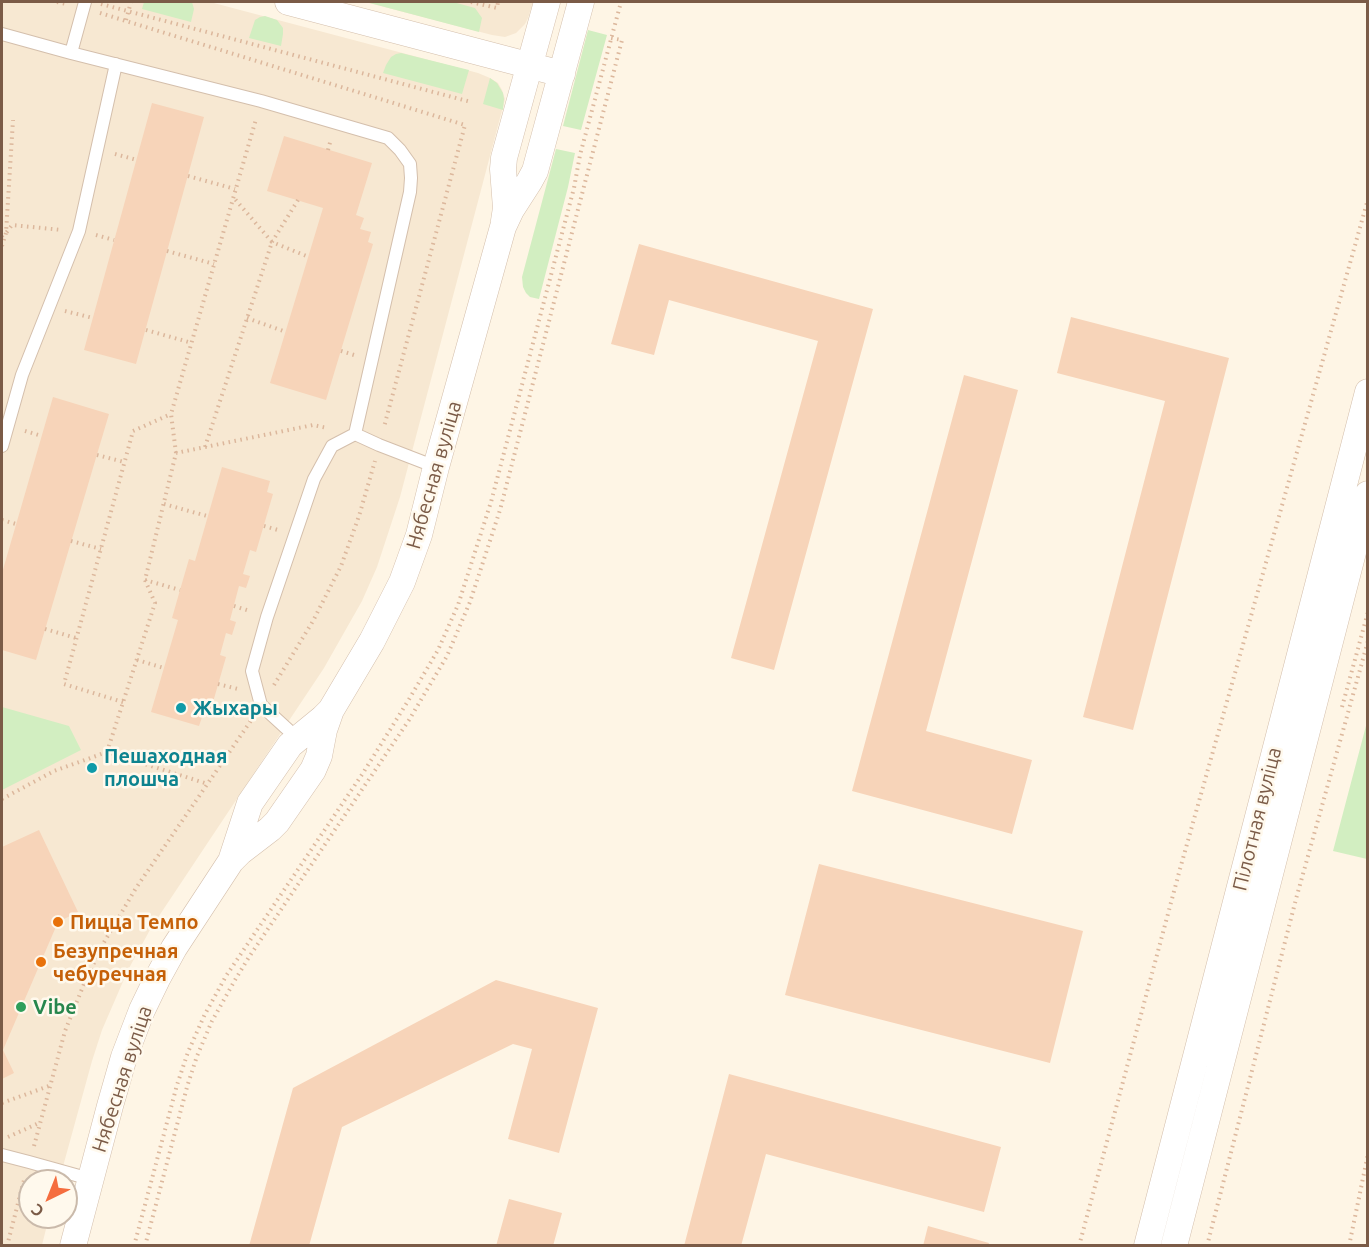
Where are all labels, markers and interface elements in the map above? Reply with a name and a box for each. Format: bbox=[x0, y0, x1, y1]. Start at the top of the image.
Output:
street label: Нябесная вуліца bbox=[401, 398, 467, 552]
place label: Жыхары bbox=[193, 696, 278, 720]
marker: Жыхары bbox=[174, 701, 188, 715]
place label: Пешаходная плошча bbox=[104, 744, 227, 791]
street label: Пілотная вуліца bbox=[1228, 745, 1286, 893]
marker: Пешаходная плошча bbox=[85, 761, 99, 775]
place label: Пицца Темпо bbox=[70, 910, 198, 934]
marker: Пицца Темпо bbox=[51, 915, 65, 929]
place label: Безупречная чебуречная bbox=[53, 939, 178, 986]
marker: Безупречная чебуречная bbox=[34, 955, 48, 969]
place label: Vibe bbox=[33, 995, 77, 1019]
marker: Vibe bbox=[14, 1000, 28, 1014]
street label: Нябесная вуліца bbox=[87, 1003, 157, 1155]
north arrow bbox=[18, 1169, 78, 1229]
text: С bbox=[27, 1201, 47, 1221]

